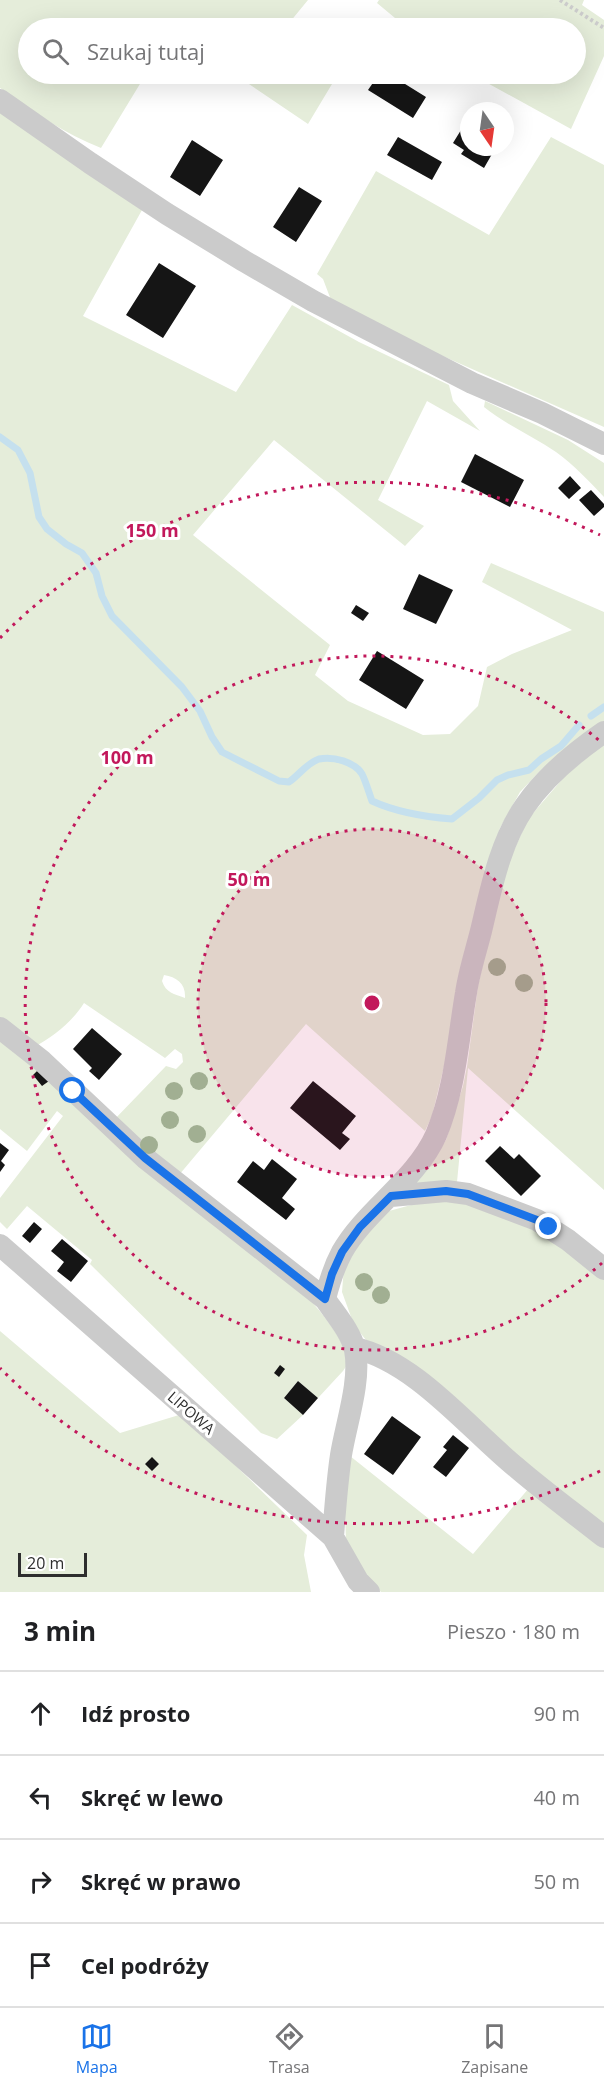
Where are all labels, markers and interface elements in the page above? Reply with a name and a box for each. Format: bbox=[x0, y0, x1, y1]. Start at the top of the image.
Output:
search box bbox=[18, 18, 586, 84]
icon: search bbox=[39, 35, 72, 68]
text: Szukaj tutaj bbox=[87, 36, 205, 66]
north arrow bbox=[460, 102, 514, 156]
text: 150 m bbox=[125, 518, 179, 542]
text: 100 m bbox=[100, 745, 154, 769]
text: 50 m bbox=[228, 867, 270, 891]
centre of rings bbox=[362, 993, 382, 1013]
route start bbox=[59, 1077, 85, 1103]
route end bbox=[535, 1213, 561, 1239]
street label: LIPOWA bbox=[164, 1386, 220, 1439]
scale bar bbox=[18, 1550, 87, 1578]
text: 20 m bbox=[27, 1552, 64, 1574]
text: 3 min bbox=[24, 1613, 96, 1649]
text: Pieszo · 180 m bbox=[447, 1618, 580, 1645]
icon: ahead bbox=[24, 1697, 57, 1730]
text: Idź prosto bbox=[81, 1698, 190, 1728]
text: 90 m bbox=[533, 1700, 580, 1727]
icon: left bbox=[24, 1781, 57, 1814]
text: Skręć w lewo bbox=[81, 1782, 223, 1812]
text: 40 m bbox=[533, 1784, 580, 1811]
icon: right bbox=[24, 1865, 57, 1898]
text: Skręć w prawo bbox=[81, 1866, 241, 1896]
text: 50 m bbox=[533, 1868, 580, 1895]
icon: arrive bbox=[24, 1949, 57, 1982]
text: Cel podróży bbox=[81, 1950, 209, 1980]
tab: Mapa bbox=[76, 2020, 118, 2078]
tab: Trasa bbox=[269, 2020, 310, 2078]
tab: Zapisane bbox=[461, 2020, 528, 2078]

